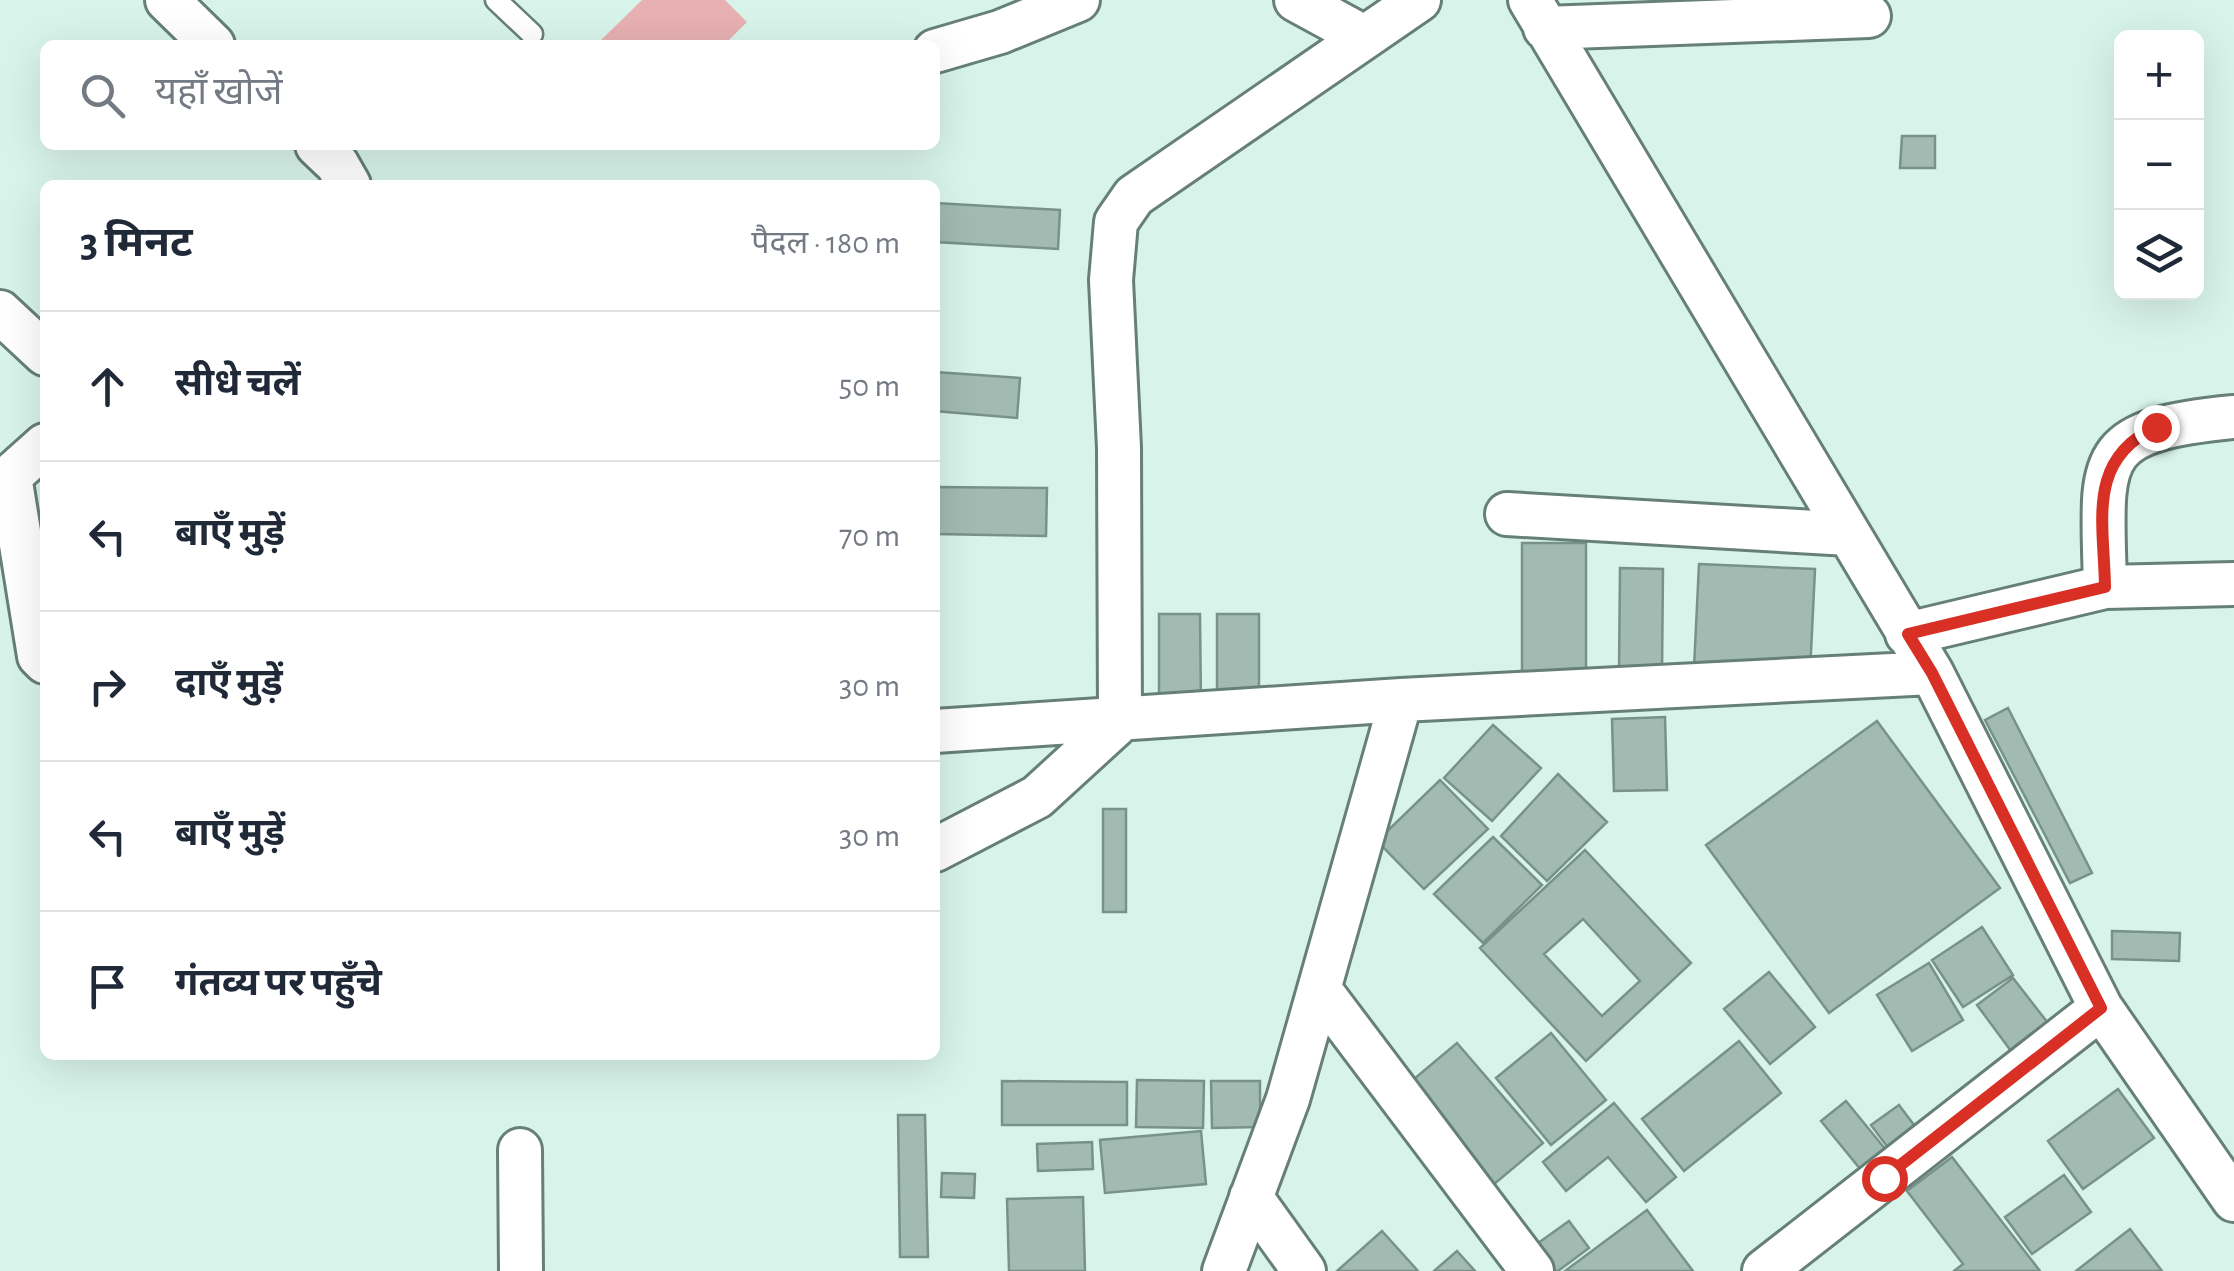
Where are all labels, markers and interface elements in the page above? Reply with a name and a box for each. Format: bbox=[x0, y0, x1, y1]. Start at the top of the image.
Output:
map controls bbox=[2114, 30, 2204, 300]
button: + bbox=[2114, 30, 2204, 120]
search box bbox=[40, 40, 940, 150]
icon: search bbox=[75, 68, 130, 123]
text: यहाँ खोजें bbox=[155, 74, 282, 112]
button: − bbox=[2114, 120, 2204, 210]
button: layers bbox=[2114, 210, 2204, 300]
text: 3 मिनट bbox=[80, 222, 193, 264]
text: पैदल · 180 m bbox=[751, 227, 900, 259]
icon: ahead bbox=[80, 359, 135, 414]
text: सीधे चलें bbox=[175, 365, 301, 403]
text: 50 m bbox=[839, 370, 900, 402]
route end bbox=[2134, 405, 2180, 451]
icon: left bbox=[80, 509, 135, 564]
text: बाएँ मुड़ें bbox=[175, 515, 285, 553]
text: 70 m bbox=[839, 520, 900, 552]
icon: right bbox=[80, 659, 135, 714]
text: दाएँ मुड़ें bbox=[175, 665, 283, 703]
text: 30 m bbox=[839, 670, 900, 702]
icon: left bbox=[80, 809, 135, 864]
text: बाएँ मुड़ें bbox=[175, 815, 285, 853]
text: 30 m bbox=[839, 820, 900, 852]
icon: arrive bbox=[80, 959, 135, 1014]
text: गंतव्य पर पहुँचे bbox=[175, 965, 382, 1003]
route start bbox=[1862, 1156, 1908, 1202]

